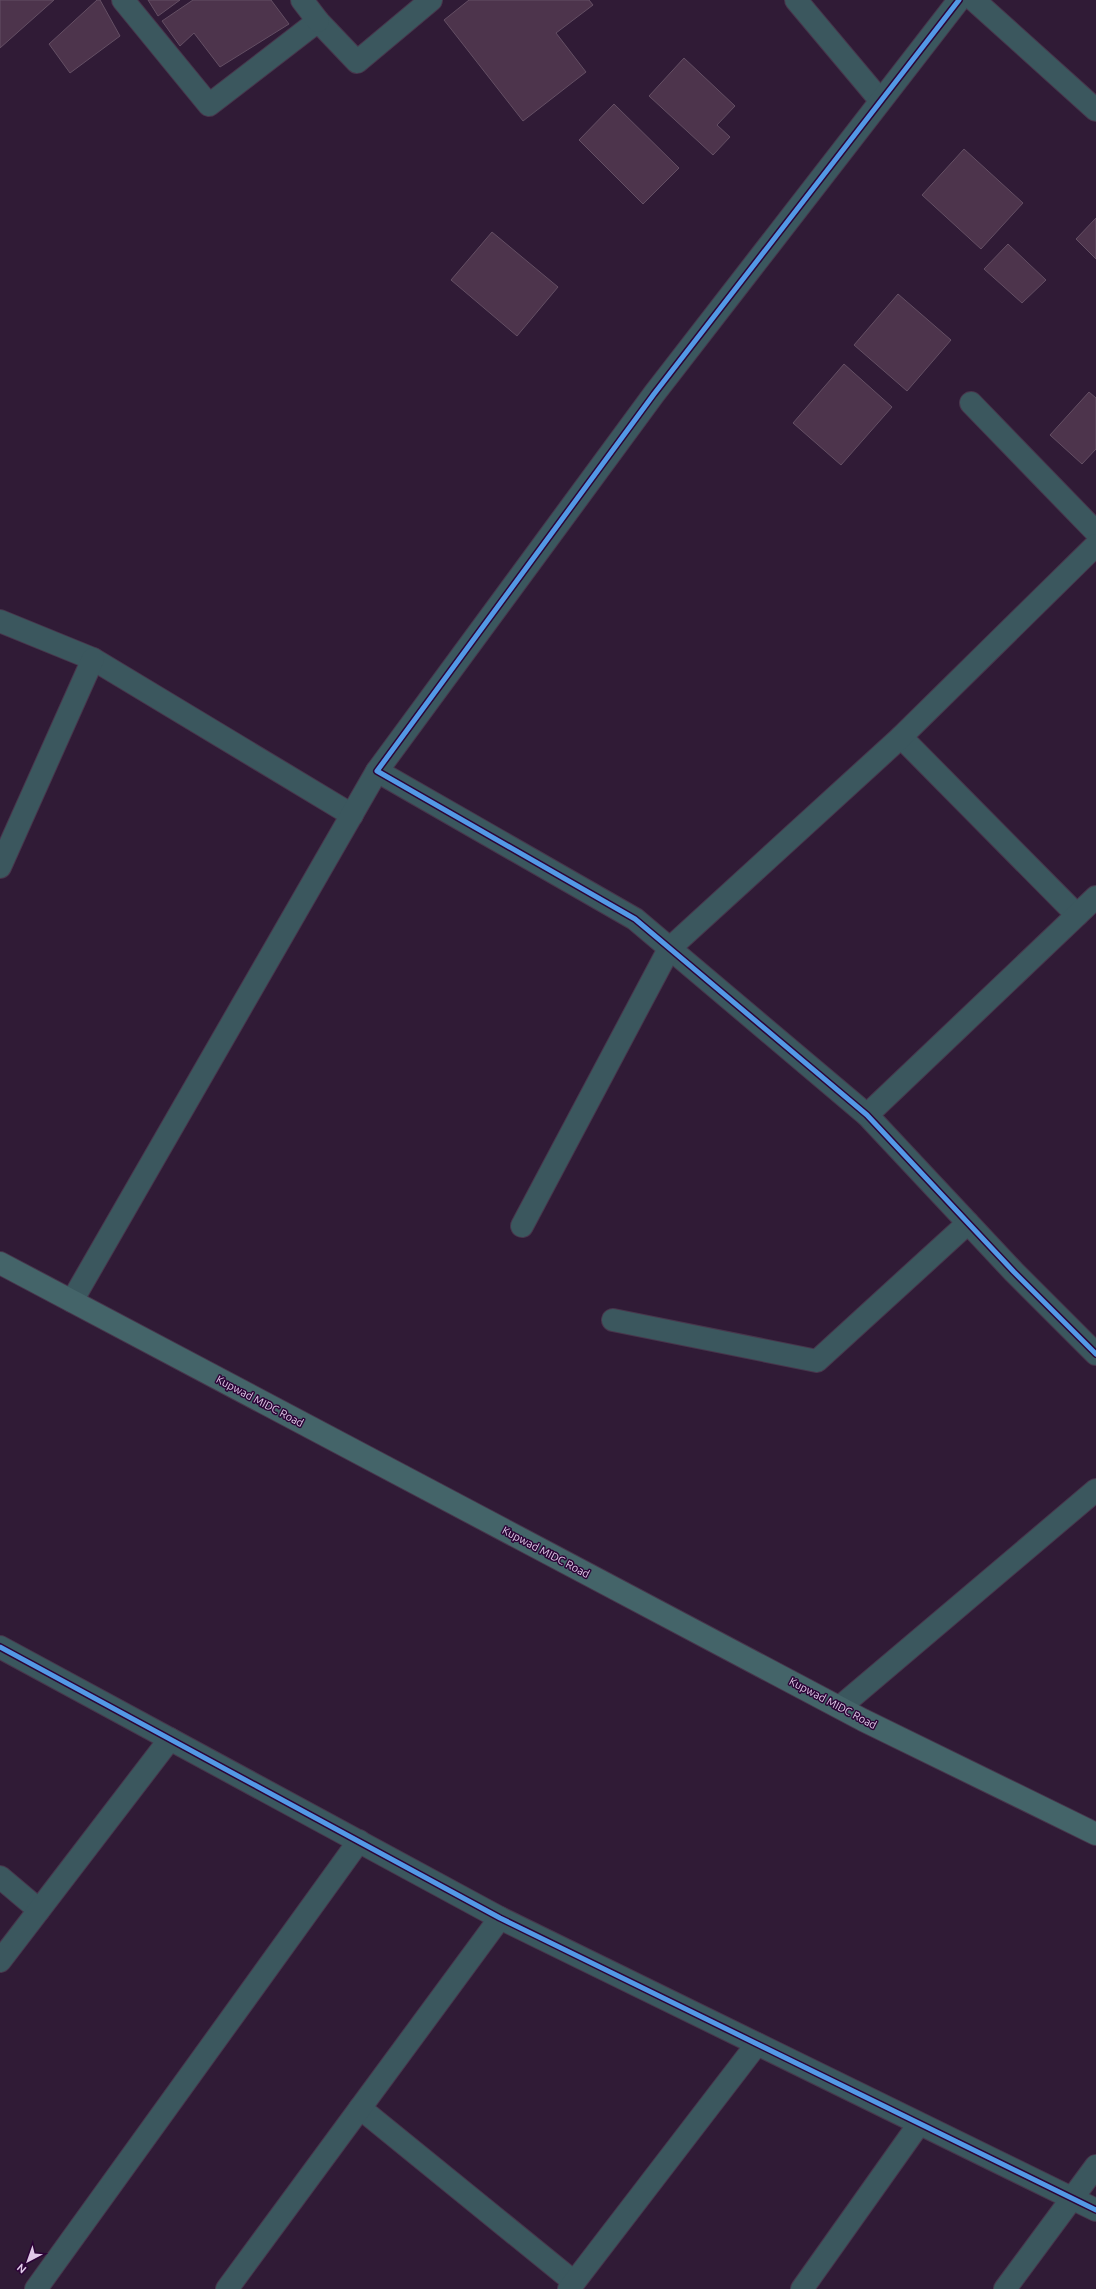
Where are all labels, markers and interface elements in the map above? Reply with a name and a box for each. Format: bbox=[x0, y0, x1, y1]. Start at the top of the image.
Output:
street label: Kupwad MIDC Road bbox=[214, 1373, 306, 1429]
street label: Kupwad MIDC Road bbox=[500, 1524, 592, 1580]
street label: Kupwad MIDC Road bbox=[787, 1675, 879, 1731]
north arrow bbox=[8, 2241, 48, 2281]
text: N bbox=[14, 2261, 28, 2276]

